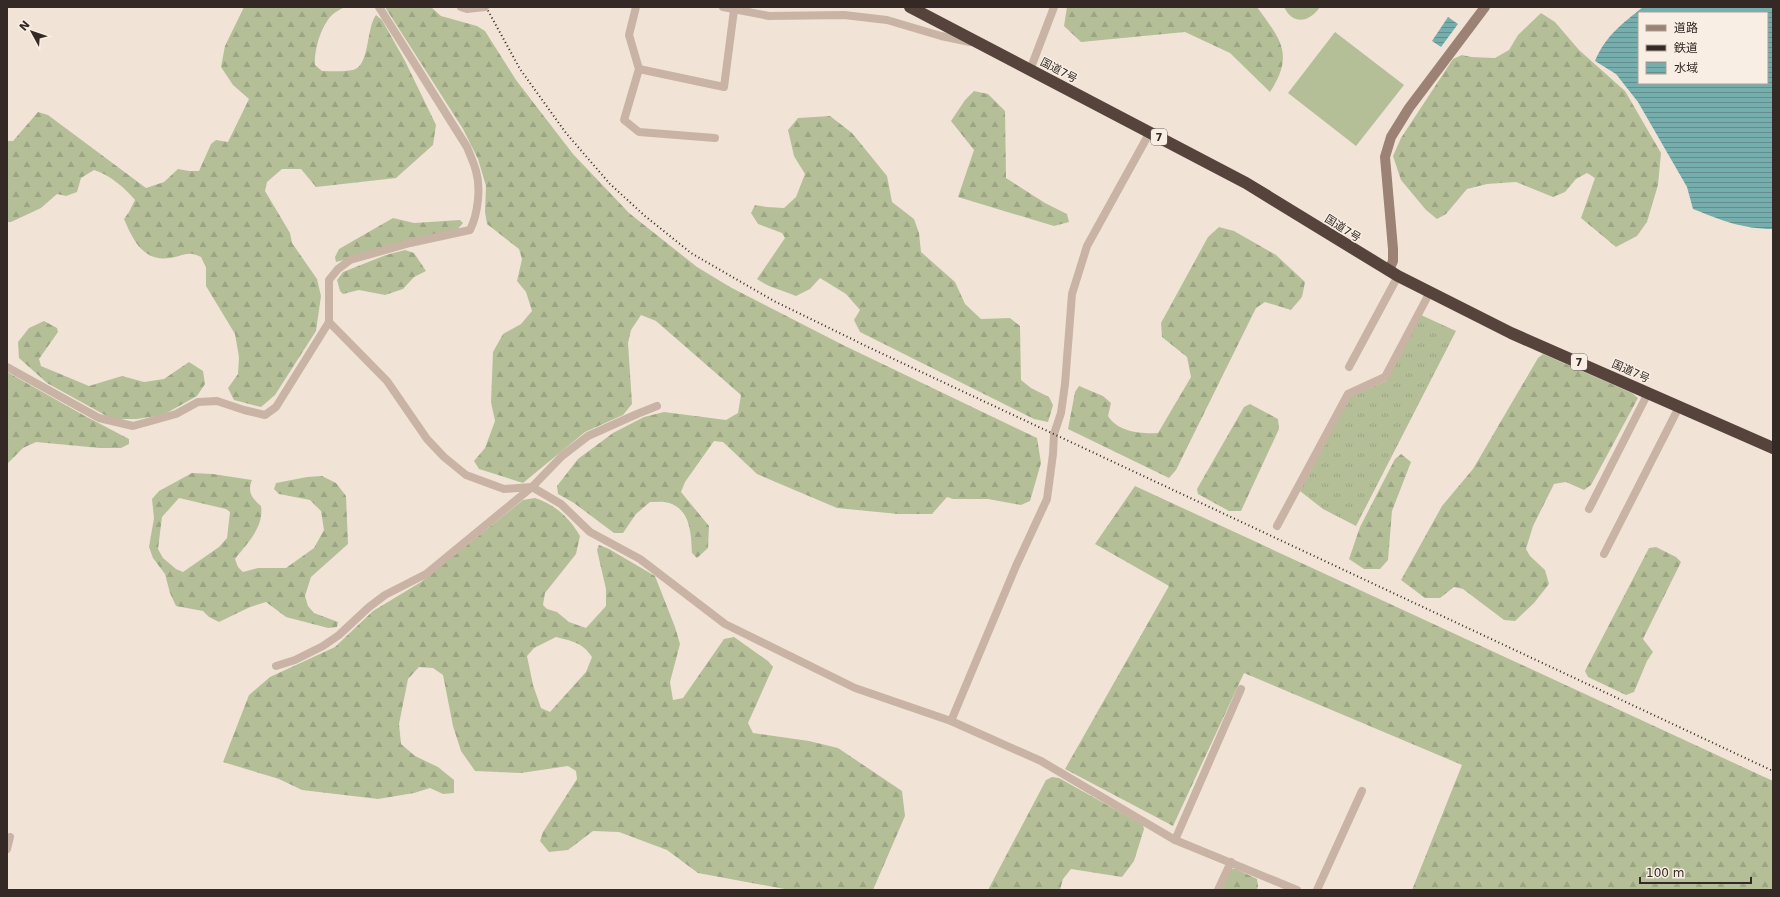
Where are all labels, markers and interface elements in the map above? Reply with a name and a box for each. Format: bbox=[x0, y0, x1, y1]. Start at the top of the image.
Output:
north arrow bbox=[12, 12, 52, 52]
legend bbox=[1638, 12, 1768, 84]
text: N bbox=[17, 18, 33, 34]
text: 道路 bbox=[1674, 21, 1698, 35]
text: 鉄道 bbox=[1674, 41, 1698, 55]
street label: 国道7号 bbox=[1038, 55, 1079, 86]
text: 水域 bbox=[1674, 61, 1698, 75]
road number: 7 bbox=[1151, 129, 1167, 145]
street label: 国道7号 bbox=[1322, 212, 1363, 245]
road number: 7 bbox=[1571, 354, 1587, 370]
street label: 国道7号 bbox=[1610, 357, 1652, 386]
scale bar bbox=[1640, 859, 1751, 885]
text: 100 m bbox=[1646, 866, 1684, 880]

